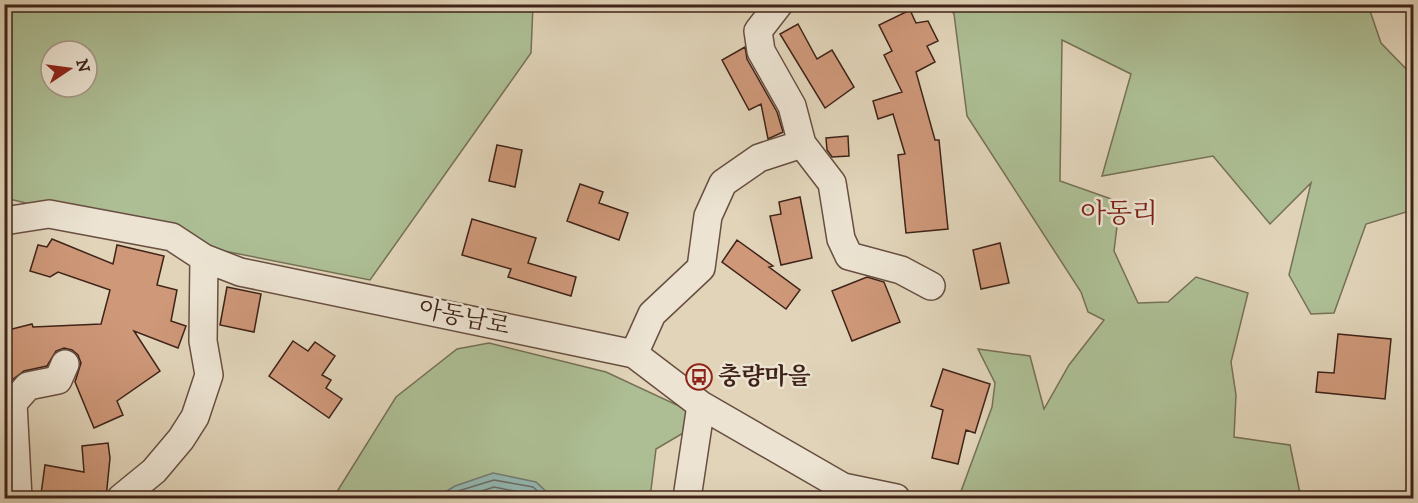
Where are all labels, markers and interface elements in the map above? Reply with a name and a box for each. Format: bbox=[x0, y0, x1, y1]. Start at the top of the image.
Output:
north arrow bbox=[39, 39, 99, 99]
text: N bbox=[71, 57, 94, 75]
district label: 아동리 bbox=[1080, 197, 1158, 231]
street label: 아동남로 bbox=[416, 294, 512, 342]
bus stop icon: 충량마을 bbox=[684, 362, 714, 392]
place label: 충량마을 bbox=[718, 362, 811, 392]

